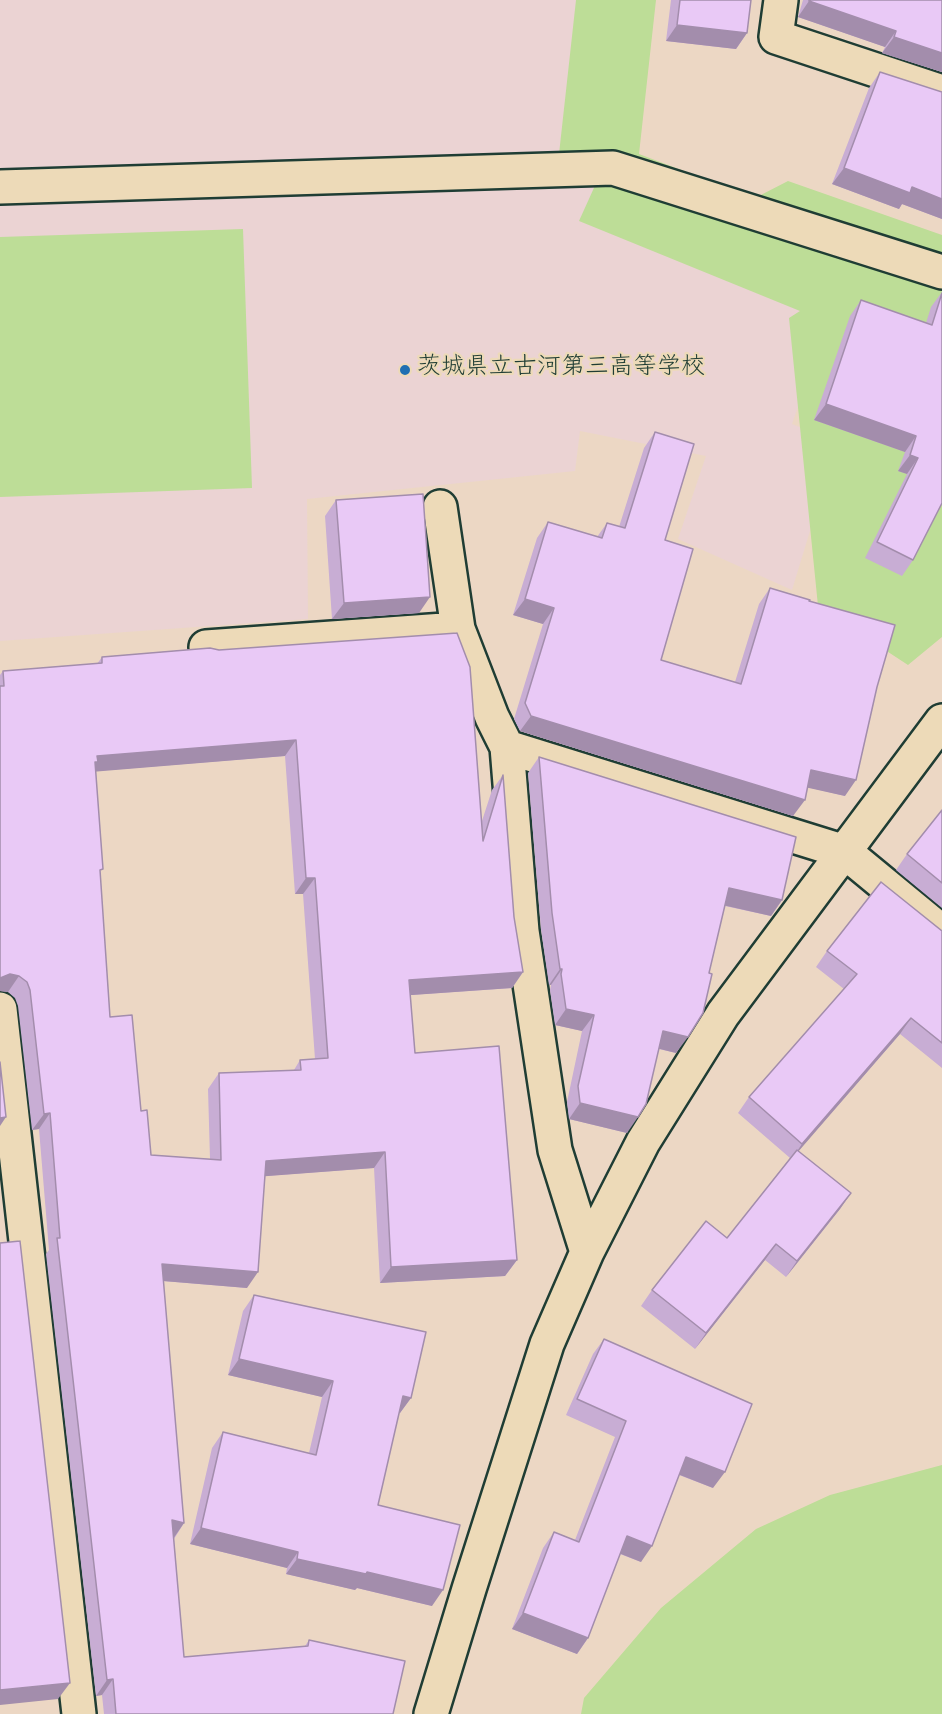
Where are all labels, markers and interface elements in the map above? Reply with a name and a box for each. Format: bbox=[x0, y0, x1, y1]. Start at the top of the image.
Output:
place label: 茨城県立古河第三高等学校 bbox=[417, 356, 705, 384]
marker: 茨城県立古河第三高等学校 bbox=[398, 363, 412, 377]

